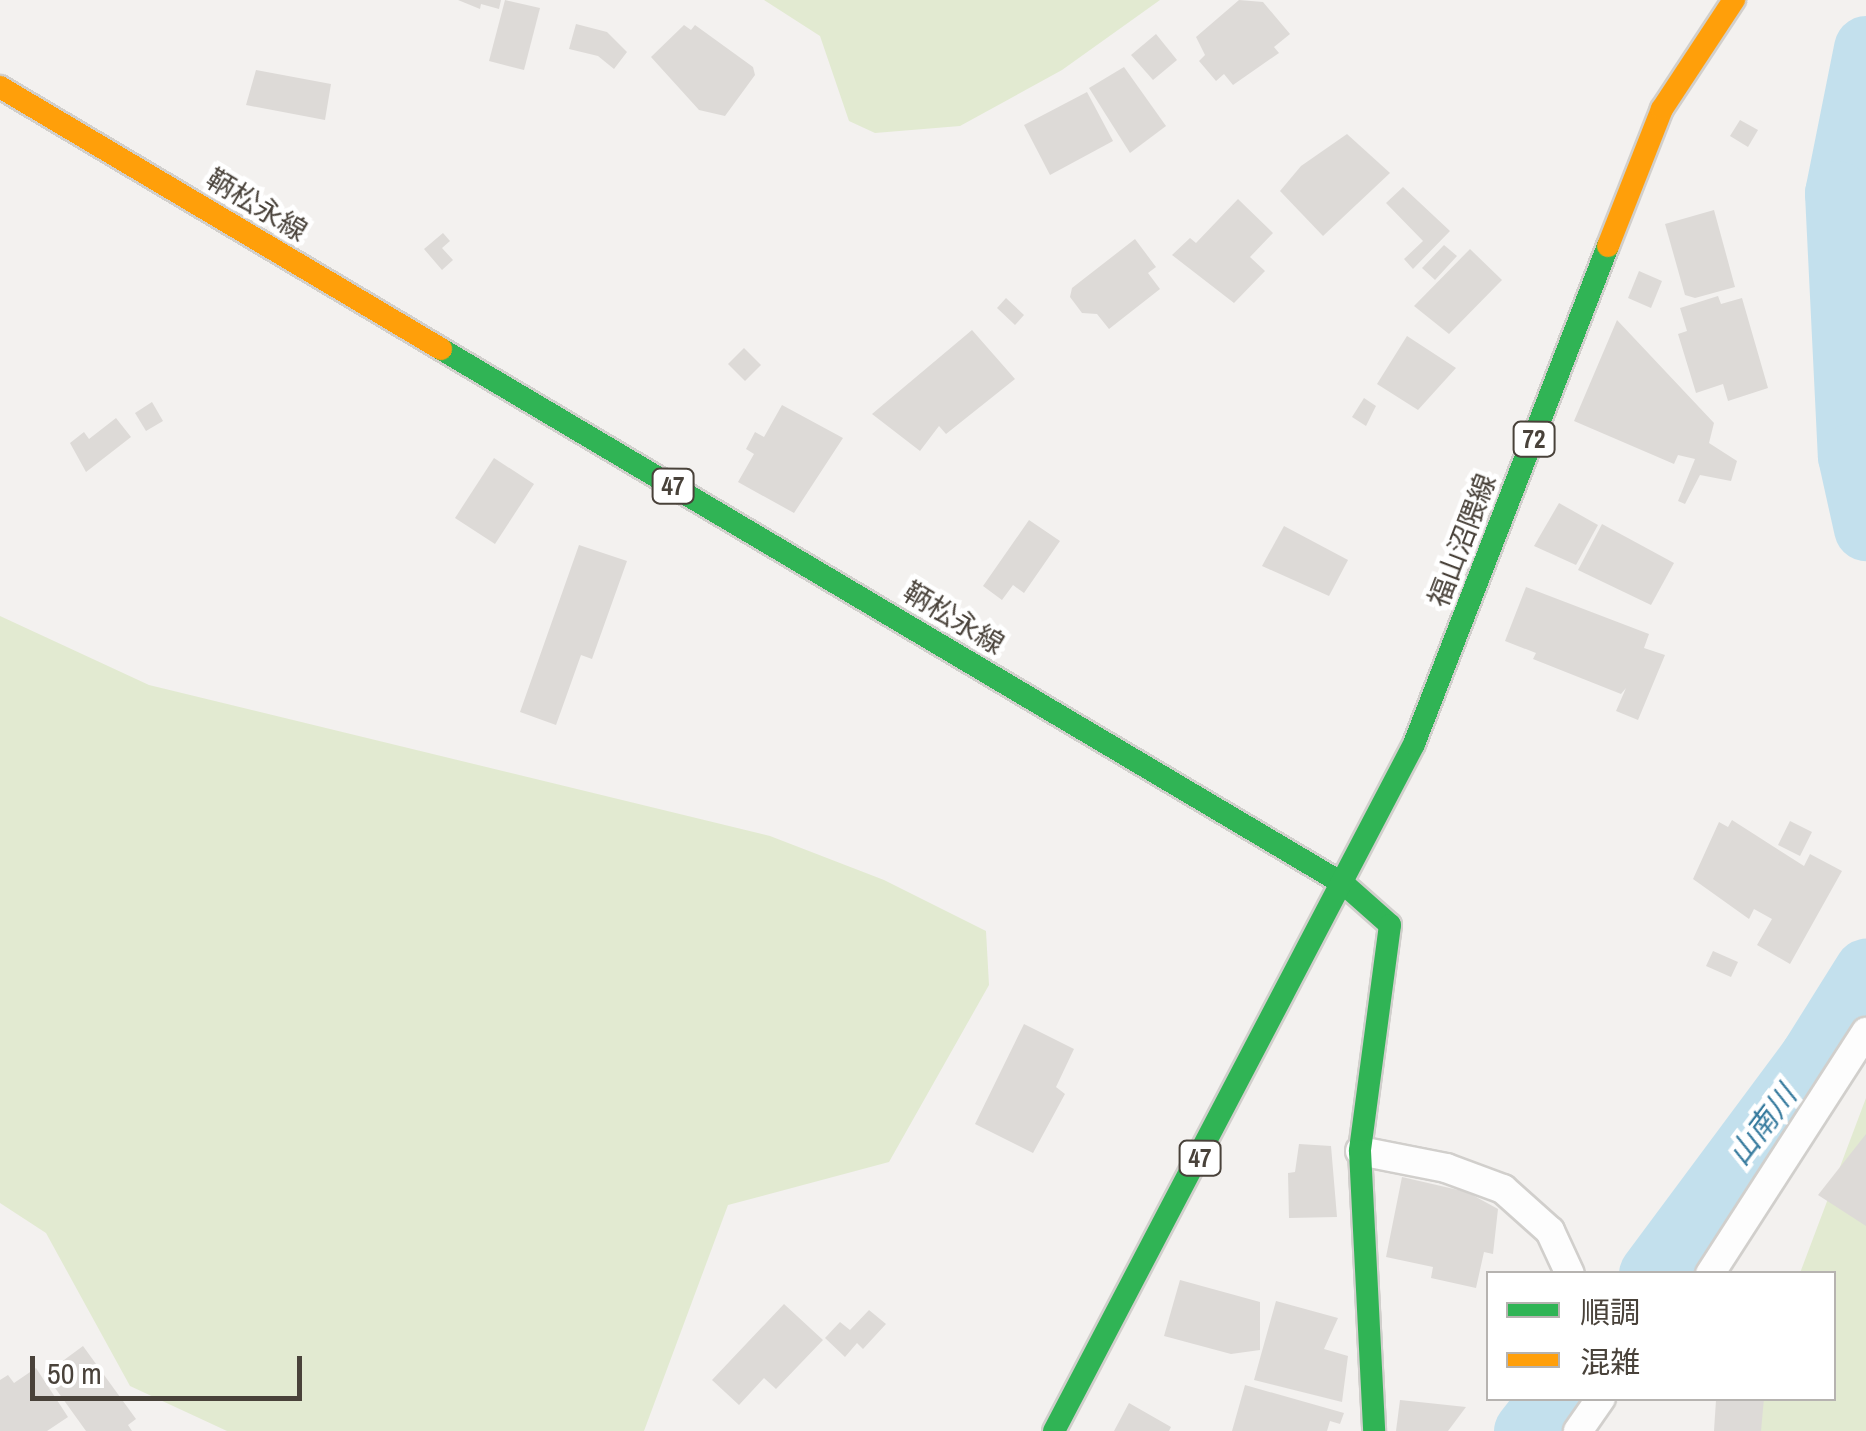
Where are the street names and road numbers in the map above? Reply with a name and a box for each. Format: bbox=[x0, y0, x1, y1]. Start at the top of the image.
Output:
street label: 鞆松永線 bbox=[200, 162, 314, 248]
road number: 72 bbox=[1512, 419, 1556, 459]
road number: 47 bbox=[650, 466, 696, 506]
street label: 福山沼隈線 bbox=[1421, 469, 1503, 611]
street label: 鞆松永線 bbox=[897, 575, 1011, 661]
road number: 47 bbox=[1178, 1138, 1222, 1178]

